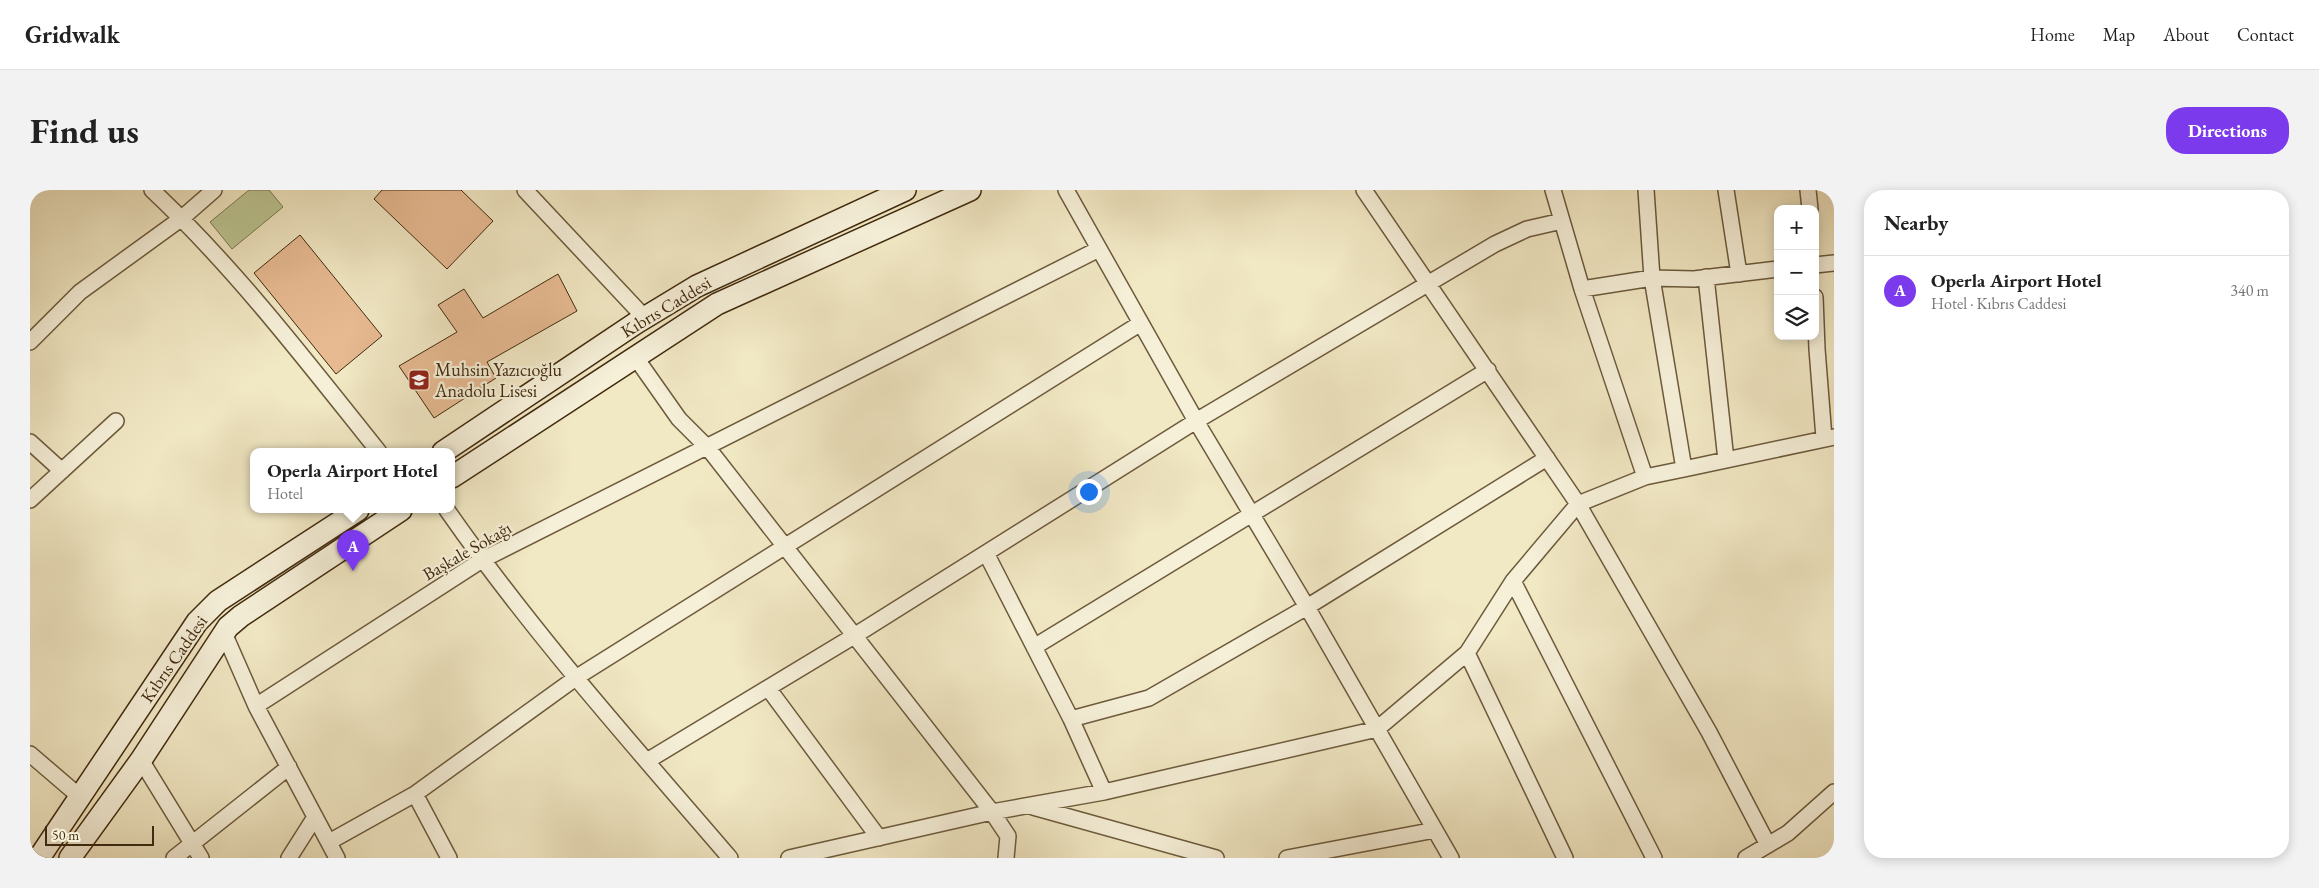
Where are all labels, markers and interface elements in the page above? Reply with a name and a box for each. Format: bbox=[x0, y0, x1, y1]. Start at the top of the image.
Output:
text: Gridwalk bbox=[25, 19, 120, 50]
text: Home bbox=[2030, 23, 2075, 46]
text: Map bbox=[2103, 23, 2135, 46]
text: About bbox=[2163, 23, 2209, 46]
text: Contact bbox=[2237, 23, 2294, 46]
button: Directions bbox=[2166, 107, 2289, 154]
text: Find us bbox=[30, 108, 139, 153]
map controls bbox=[1774, 205, 1819, 340]
button: + bbox=[1774, 205, 1819, 250]
text: Nearby bbox=[1884, 209, 1948, 236]
button: − bbox=[1774, 250, 1819, 295]
text: Operla Airport Hotel bbox=[1931, 268, 2102, 293]
street label: Kıbrıs Caddesi bbox=[616, 270, 716, 342]
text: A bbox=[1894, 280, 1906, 301]
text: 340 m bbox=[2230, 280, 2269, 301]
text: Hotel · Kıbrıs Caddesi bbox=[1931, 293, 2067, 314]
button: layers bbox=[1774, 295, 1819, 340]
place label: Muhsin Yazıcıoğlu Anadolu Lisesi bbox=[434, 358, 562, 402]
school or university icon: Muhsin Yazıcıoğlu Anadolu Lisesi bbox=[407, 368, 431, 392]
popup bbox=[250, 448, 455, 513]
text: Operla Airport Hotel bbox=[267, 458, 438, 483]
your location bbox=[1076, 479, 1102, 505]
text: Hotel bbox=[267, 483, 303, 504]
street label: Başkale Sokağı bbox=[418, 516, 516, 585]
pin: A bbox=[337, 530, 369, 571]
street label: Kıbrıs Caddesi bbox=[135, 610, 212, 707]
scale bar bbox=[45, 823, 154, 846]
text: 50 m bbox=[52, 826, 79, 844]

